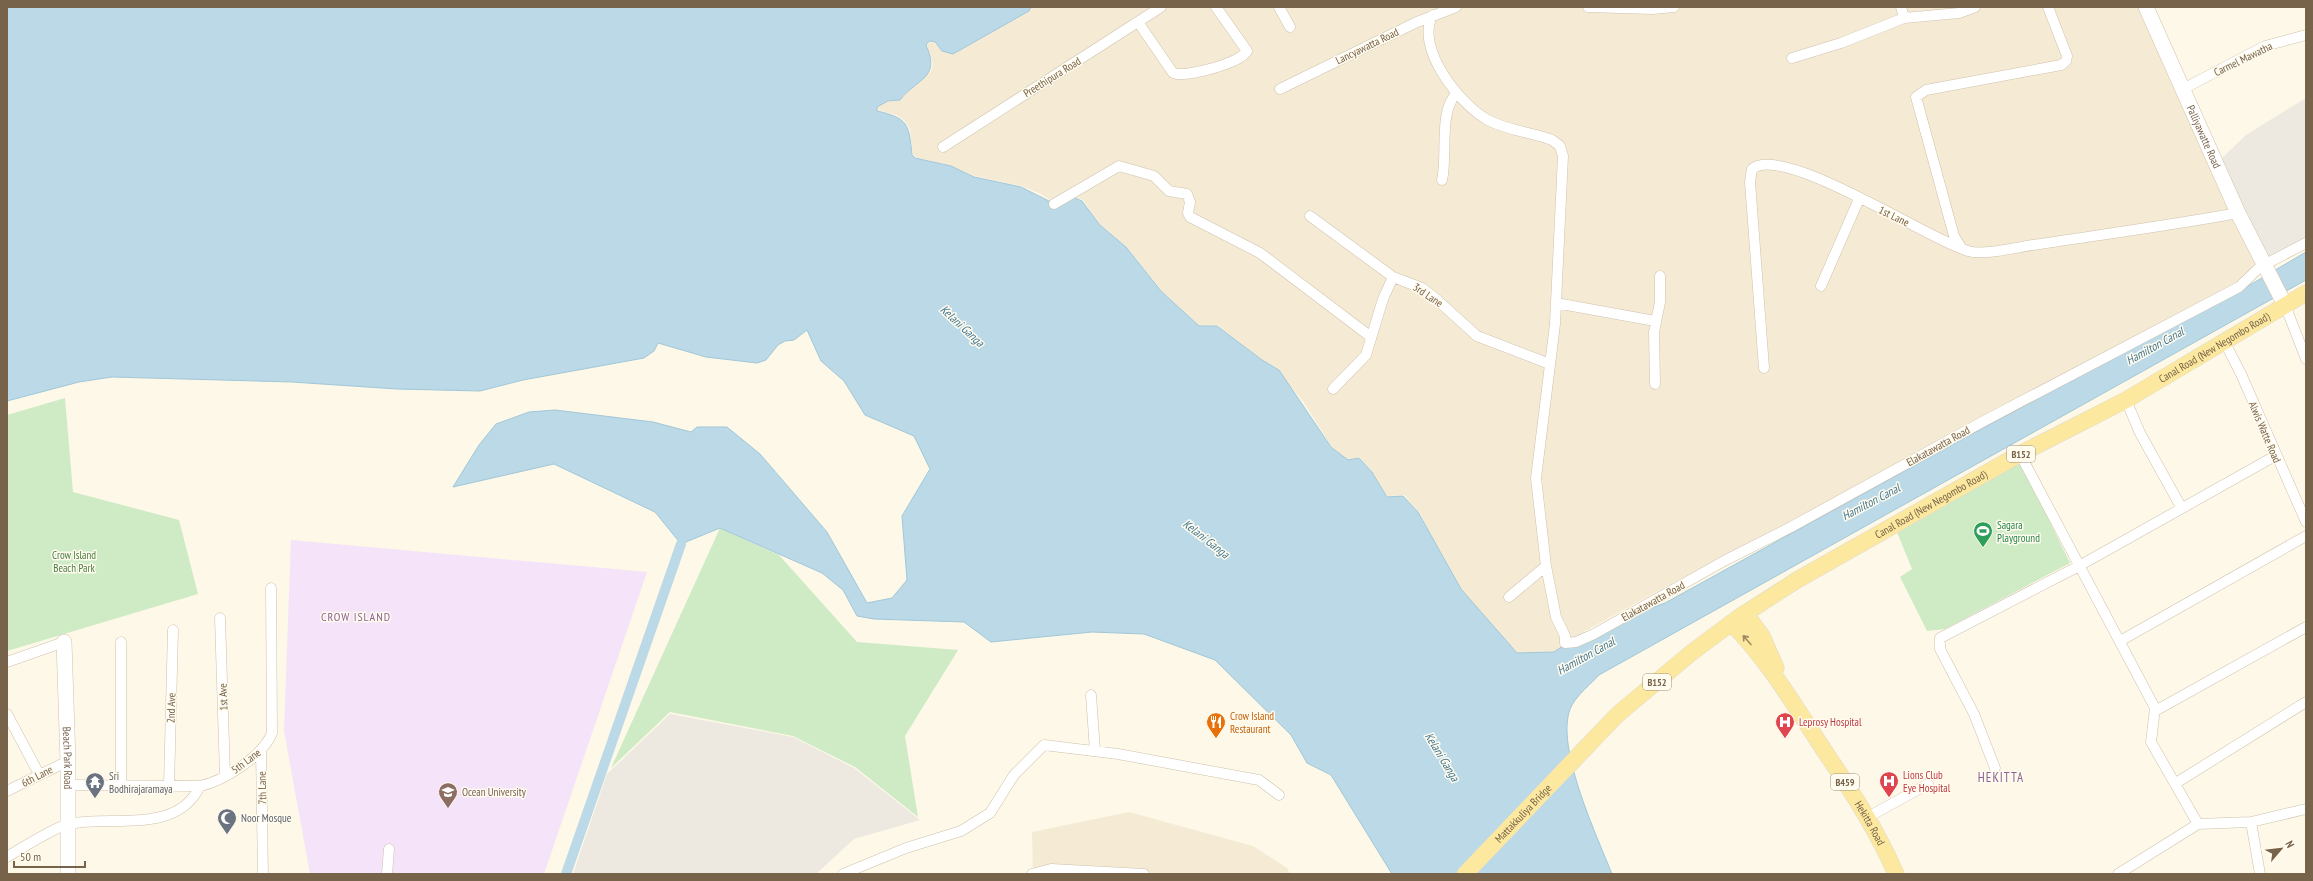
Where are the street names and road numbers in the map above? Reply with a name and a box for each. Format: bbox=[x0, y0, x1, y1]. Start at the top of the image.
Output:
street label: Lancyawatta Road bbox=[1333, 25, 1401, 67]
street label: Carmel Mawatha bbox=[2211, 39, 2275, 79]
street label: Preethipura Road bbox=[1021, 54, 1083, 100]
street label: Palliyawatte Road bbox=[2184, 103, 2224, 171]
street label: 1st Lane bbox=[1876, 203, 1912, 230]
street label: 3rd Lane bbox=[1410, 280, 1446, 310]
street label: Canal Road (New Negombo Road) bbox=[2156, 309, 2273, 386]
street label: Alwis Watte Road bbox=[2246, 399, 2284, 465]
street label: Elakatawatta Road bbox=[1904, 423, 1972, 469]
road number: B152 bbox=[2007, 446, 2035, 462]
street label: Canal Road (New Negombo Road) bbox=[1872, 467, 1990, 542]
street label: Elakatawatta Road bbox=[1619, 578, 1687, 624]
road number: B152 bbox=[1643, 674, 1671, 690]
street label: 1st Ave bbox=[216, 683, 230, 711]
street label: 2nd Ave bbox=[163, 692, 179, 723]
street label: Beach Park Road bbox=[60, 726, 75, 789]
street label: 5th Lane bbox=[228, 745, 264, 777]
street label: 6th Lane bbox=[19, 762, 55, 790]
street label: 7th Lane bbox=[255, 771, 269, 805]
road number: B459 bbox=[1831, 774, 1859, 790]
street label: Mattakkuliya Bridge bbox=[1492, 781, 1555, 846]
street label: Hekitta Road bbox=[1852, 798, 1888, 848]

